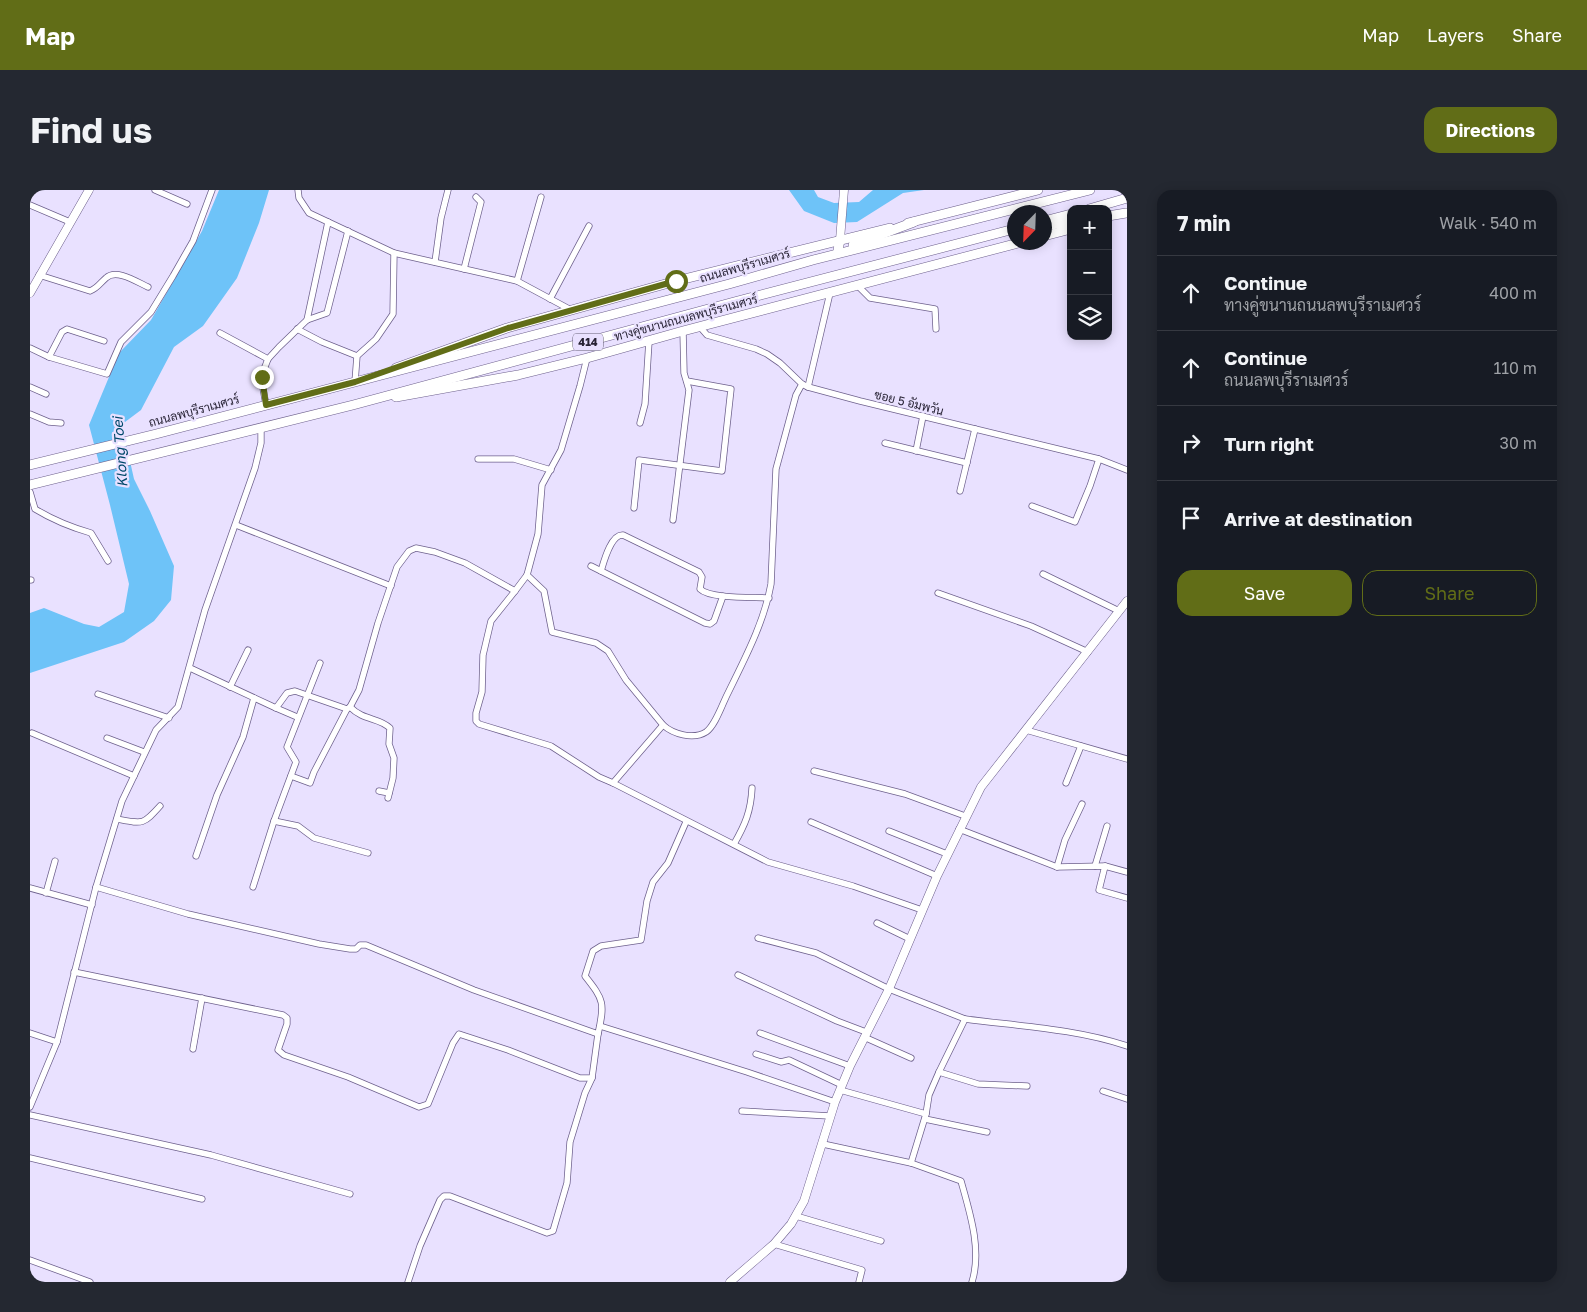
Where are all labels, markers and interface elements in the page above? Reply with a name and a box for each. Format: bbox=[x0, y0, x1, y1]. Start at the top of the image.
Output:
text: Map bbox=[25, 21, 75, 50]
text: Map bbox=[1362, 24, 1399, 46]
text: Layers bbox=[1427, 24, 1484, 46]
text: Share bbox=[1512, 24, 1562, 46]
button: Directions bbox=[1424, 107, 1557, 153]
text: Find us bbox=[30, 109, 152, 151]
north arrow bbox=[1007, 205, 1052, 250]
map controls bbox=[1067, 205, 1112, 340]
button: + bbox=[1067, 205, 1112, 250]
text: 7 min bbox=[1177, 210, 1231, 236]
text: Walk · 540 m bbox=[1439, 213, 1537, 233]
street label: ถนนลพบุรีราเมศวร์ bbox=[698, 245, 793, 288]
button: − bbox=[1067, 250, 1112, 295]
route start bbox=[665, 270, 688, 293]
text: Continue bbox=[1224, 271, 1307, 294]
icon: ahead bbox=[1177, 279, 1205, 307]
text: 400 m bbox=[1489, 283, 1537, 303]
street label: ทางคู่ขนานถนนลพบุรีราเมศวร์ bbox=[612, 291, 760, 346]
button: layers bbox=[1067, 295, 1112, 340]
text: ทางคู่ขนานถนนลพบุรีราเมศวร์ bbox=[1224, 295, 1421, 315]
road number: 414 bbox=[573, 334, 603, 350]
text: Continue bbox=[1224, 346, 1307, 369]
icon: ahead bbox=[1177, 354, 1205, 382]
text: 110 m bbox=[1493, 358, 1537, 378]
route end bbox=[251, 366, 274, 389]
text: ถนนลพบุรีราเมศวร์ bbox=[1224, 370, 1348, 390]
street label: ซอย 5 อัมพวัน bbox=[873, 387, 946, 418]
street label: ถนนลพบุรีราเมศวร์ bbox=[147, 391, 242, 432]
water label: Klong Toei bbox=[108, 414, 130, 488]
icon: right bbox=[1177, 429, 1205, 457]
text: Turn right bbox=[1224, 432, 1314, 455]
text: 30 m bbox=[1500, 433, 1537, 453]
icon: arrive bbox=[1177, 504, 1205, 532]
text: Arrive at destination bbox=[1224, 507, 1412, 530]
button: Save bbox=[1177, 570, 1352, 616]
button: Share bbox=[1362, 570, 1537, 616]

